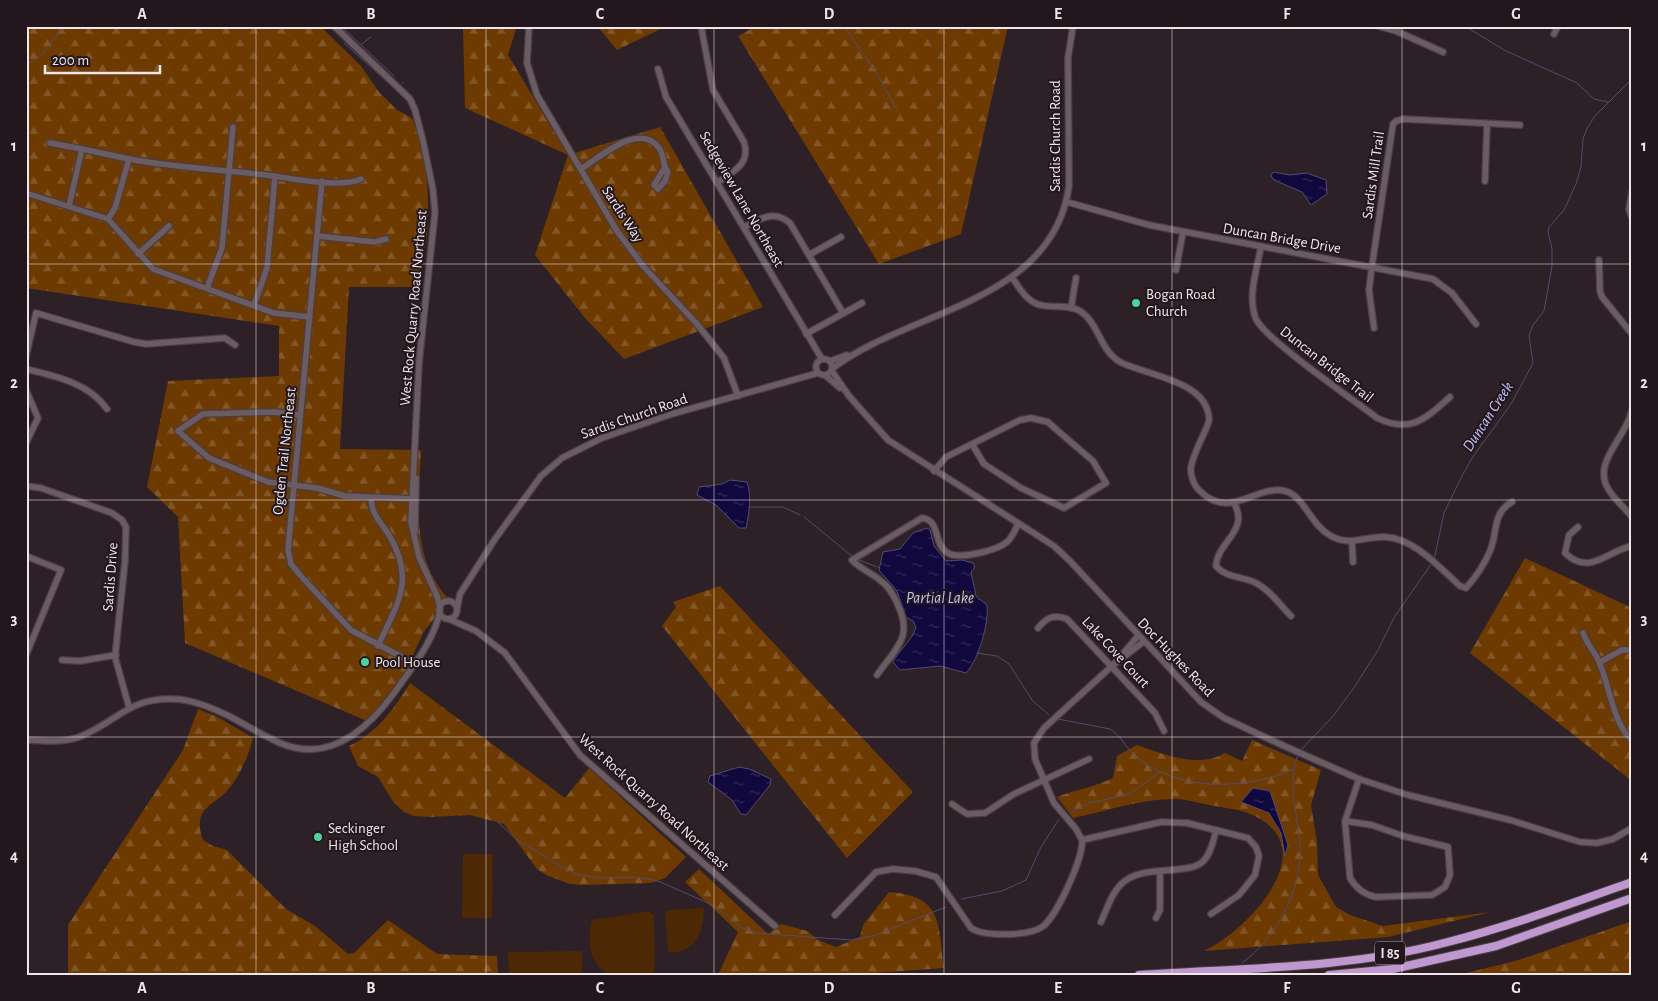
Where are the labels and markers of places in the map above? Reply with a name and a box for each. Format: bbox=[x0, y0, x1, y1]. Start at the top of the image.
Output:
place label: Bogan Road Church bbox=[1146, 287, 1215, 319]
marker: Bogan Road Church bbox=[1130, 297, 1142, 309]
place label: Pool House bbox=[375, 655, 441, 670]
marker: Pool House bbox=[359, 656, 371, 668]
place label: Seckinger High School bbox=[328, 821, 398, 853]
marker: Seckinger High School bbox=[312, 831, 324, 843]

